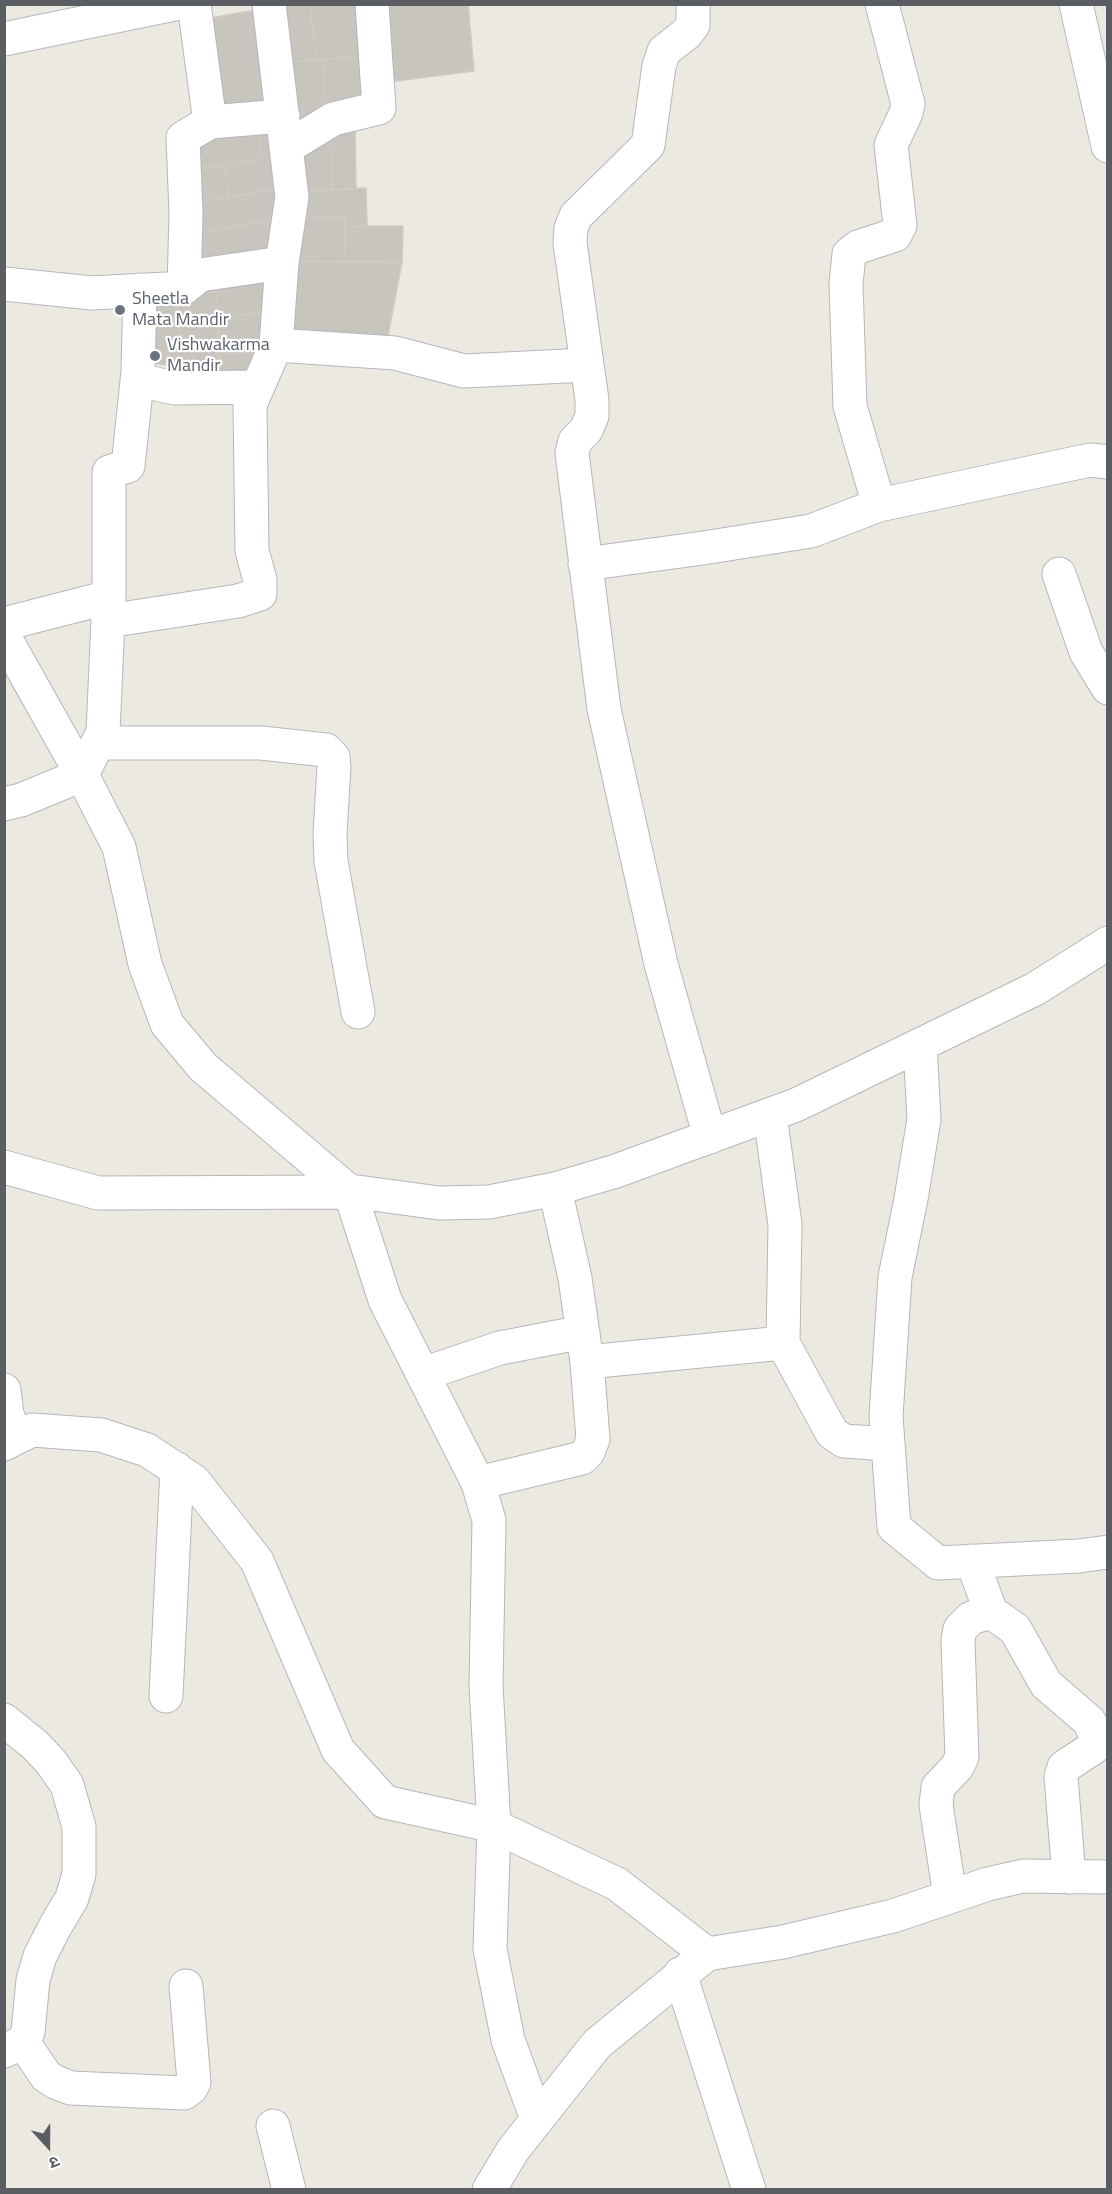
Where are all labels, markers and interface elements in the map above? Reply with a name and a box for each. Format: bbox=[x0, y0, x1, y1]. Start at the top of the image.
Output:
place label: Sheetla Mata Mandir bbox=[132, 289, 229, 332]
marker: Sheetla Mata Mandir bbox=[113, 303, 127, 317]
place label: Vishwakarma Mandir bbox=[167, 335, 270, 378]
marker: Vishwakarma Mandir bbox=[148, 349, 162, 363]
north arrow bbox=[18, 2116, 78, 2176]
text: उ bbox=[46, 2150, 63, 2176]

